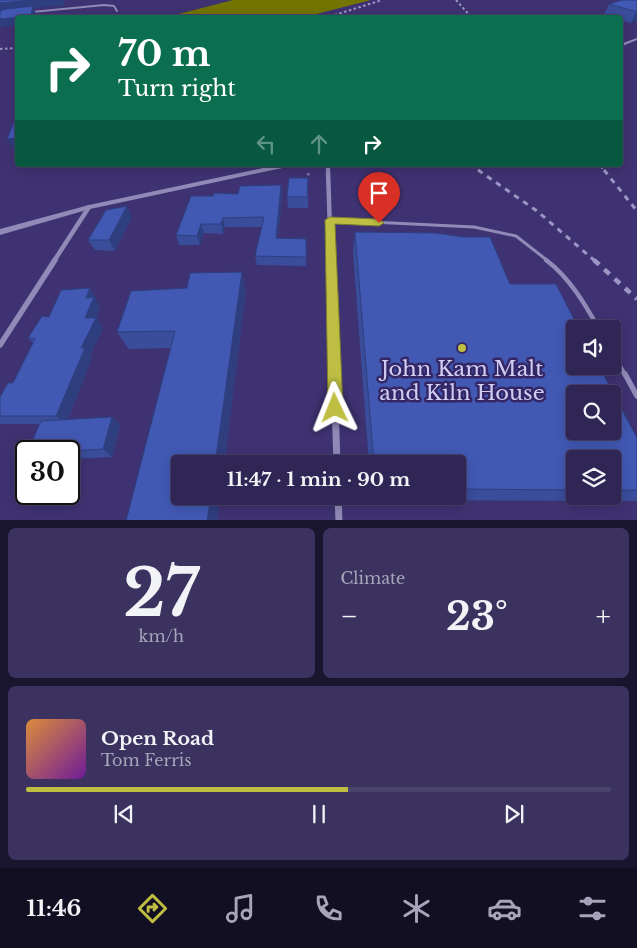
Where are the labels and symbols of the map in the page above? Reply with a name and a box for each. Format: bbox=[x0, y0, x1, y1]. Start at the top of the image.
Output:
pin bbox=[358, 172, 400, 223]
marker: John Kam Malt and Kiln House bbox=[456, 342, 468, 354]
place label: John Kam Malt and Kiln House bbox=[378, 356, 545, 406]
position arrow bbox=[308, 381, 360, 433]
speed limit sign: 30 bbox=[15, 440, 80, 505]

